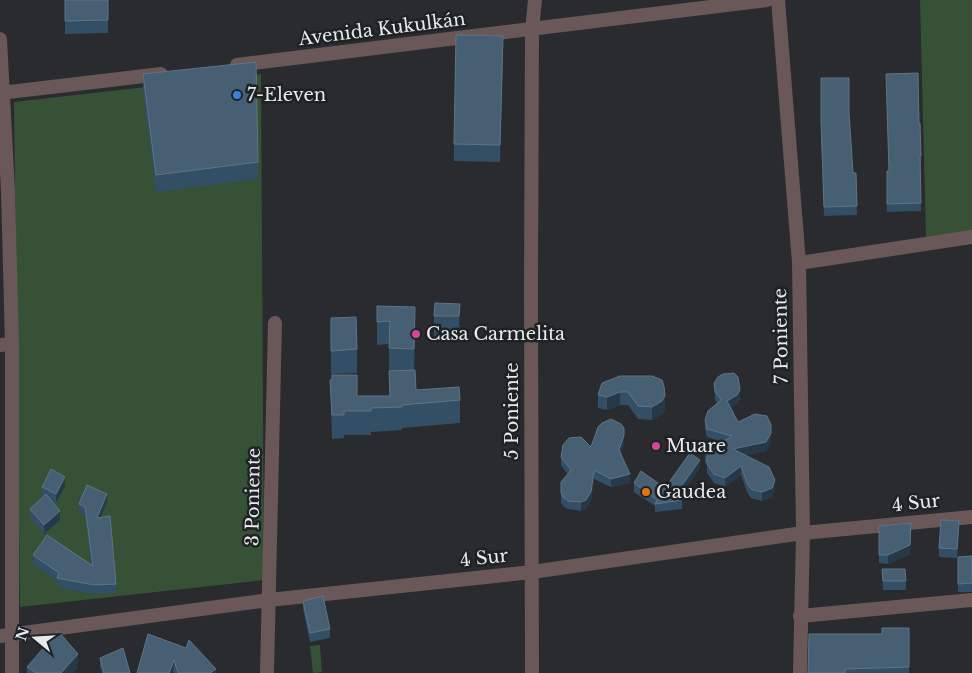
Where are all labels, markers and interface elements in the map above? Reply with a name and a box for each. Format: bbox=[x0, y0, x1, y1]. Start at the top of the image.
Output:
street label: Avenida Kukulkán bbox=[296, 8, 467, 50]
place label: 7-Eleven bbox=[247, 84, 326, 106]
marker: 7-Eleven bbox=[231, 89, 243, 101]
street label: 7 Poniente bbox=[769, 288, 793, 384]
place label: Casa Carmelita bbox=[426, 323, 565, 345]
marker: Casa Carmelita bbox=[410, 328, 422, 340]
street label: 5 Poniente bbox=[501, 362, 523, 460]
place label: Muare bbox=[666, 435, 726, 457]
marker: Muare bbox=[650, 440, 662, 452]
street label: 3 Poniente bbox=[241, 448, 265, 546]
place label: Gaudea bbox=[656, 481, 726, 503]
marker: Gaudea bbox=[640, 486, 652, 498]
street label: 4 Sur bbox=[891, 490, 941, 516]
street label: 4 Sur bbox=[459, 545, 509, 571]
north arrow bbox=[10, 613, 60, 663]
text: N bbox=[12, 625, 33, 643]

